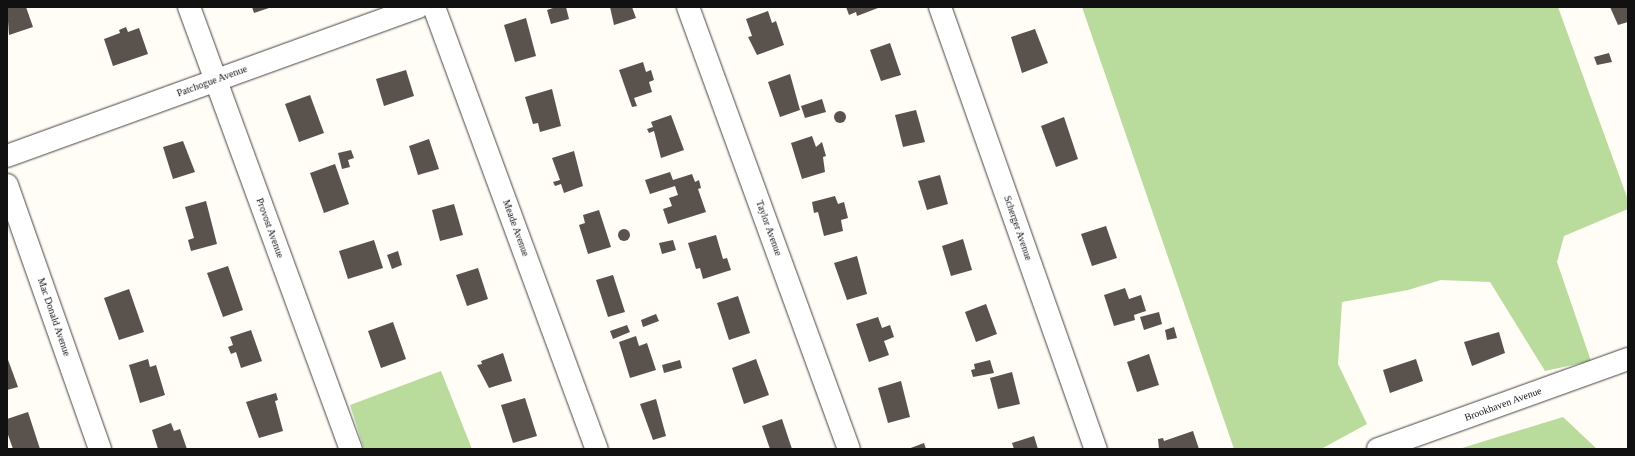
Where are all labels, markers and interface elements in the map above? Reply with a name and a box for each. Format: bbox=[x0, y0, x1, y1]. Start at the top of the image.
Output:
street label: Patchogue Avenue bbox=[175, 63, 249, 99]
street label: Scherger Avenue bbox=[1001, 194, 1035, 262]
street label: Provost Avenue bbox=[254, 196, 286, 260]
street label: Meade Avenue bbox=[500, 198, 532, 258]
street label: Taylor Avenue bbox=[753, 198, 785, 258]
street label: Mac Donald Avenue bbox=[35, 276, 73, 358]
street label: Brookhaven Avenue bbox=[1463, 384, 1543, 424]

